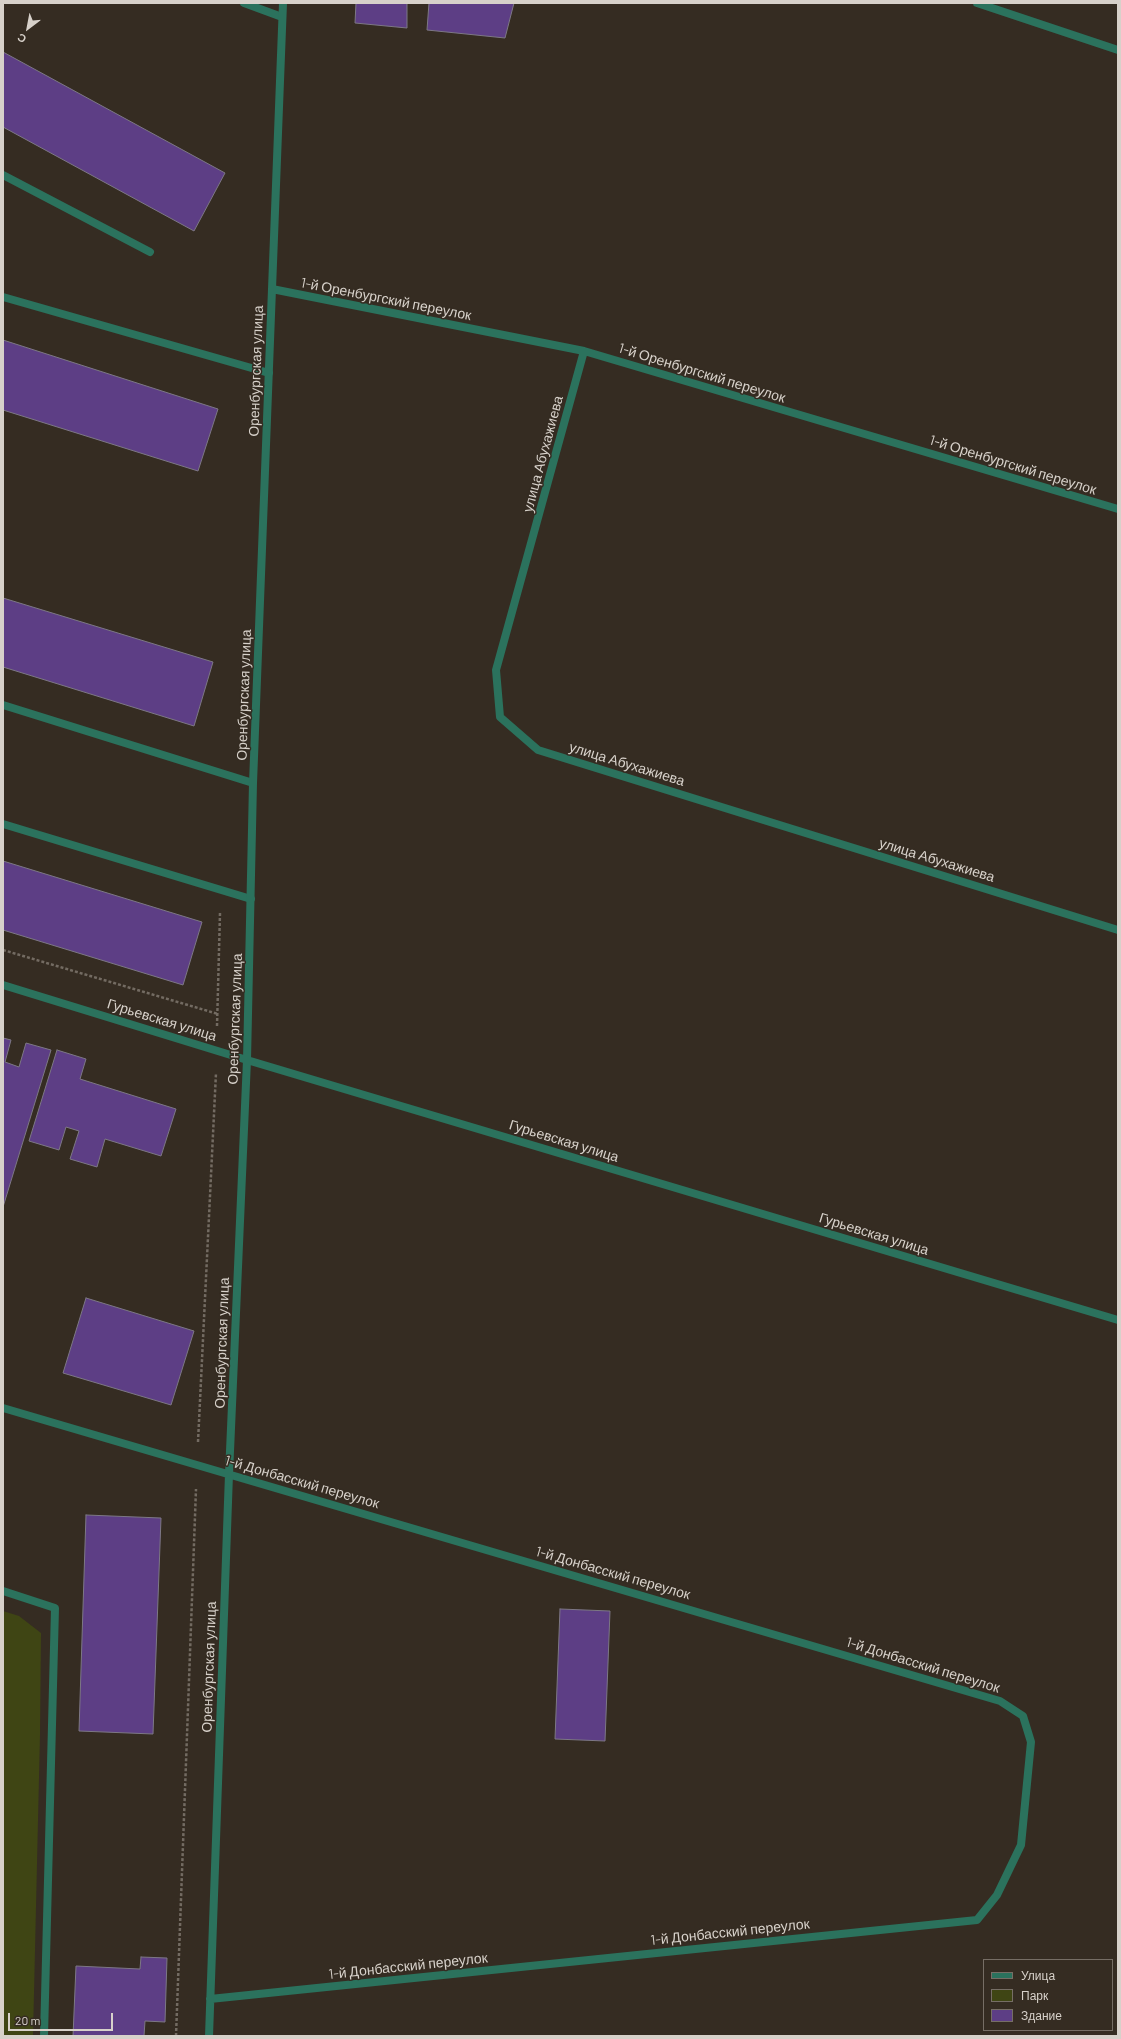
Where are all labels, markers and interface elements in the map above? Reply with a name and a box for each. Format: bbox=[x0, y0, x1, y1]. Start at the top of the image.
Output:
north arrow bbox=[8, 8, 48, 48]
text: С bbox=[15, 31, 28, 46]
street label: 1-й Оренбургский переулок bbox=[299, 274, 473, 324]
street label: Оренбургская улица bbox=[245, 305, 267, 437]
street label: 1-й Оренбургский переулок bbox=[617, 340, 787, 406]
street label: улица Абухажиева bbox=[519, 394, 567, 514]
street label: 1-й Оренбургский переулок bbox=[928, 432, 1098, 498]
street label: Оренбургская улица bbox=[233, 629, 255, 761]
street label: улица Абухажиева bbox=[567, 738, 687, 790]
street label: улица Абухажиева bbox=[877, 834, 997, 886]
street label: Оренбургская улица bbox=[224, 953, 246, 1085]
street label: Гурьевская улица bbox=[105, 995, 219, 1045]
street label: Гурьевская улица bbox=[507, 1116, 621, 1166]
street label: Гурьевская улица bbox=[817, 1209, 931, 1259]
street label: Оренбургская улица bbox=[211, 1277, 233, 1409]
street label: 1-й Донбасский переулок bbox=[223, 1452, 381, 1512]
street label: 1-й Донбасский переулок bbox=[534, 1543, 692, 1603]
street label: Оренбургская улица bbox=[198, 1601, 220, 1733]
street label: 1-й Донбасский переулок bbox=[844, 1634, 1002, 1696]
street label: 1-й Донбасский переулок bbox=[650, 1915, 810, 1949]
street label: 1-й Донбасский переулок bbox=[328, 1949, 488, 1983]
legend bbox=[983, 1959, 1113, 2031]
text: Улица bbox=[1021, 1968, 1055, 1982]
text: Парк bbox=[1021, 1988, 1048, 2002]
scale bar bbox=[10, 2005, 115, 2031]
text: Здание bbox=[1021, 2008, 1062, 2022]
text: 20 m bbox=[15, 2013, 41, 2027]

